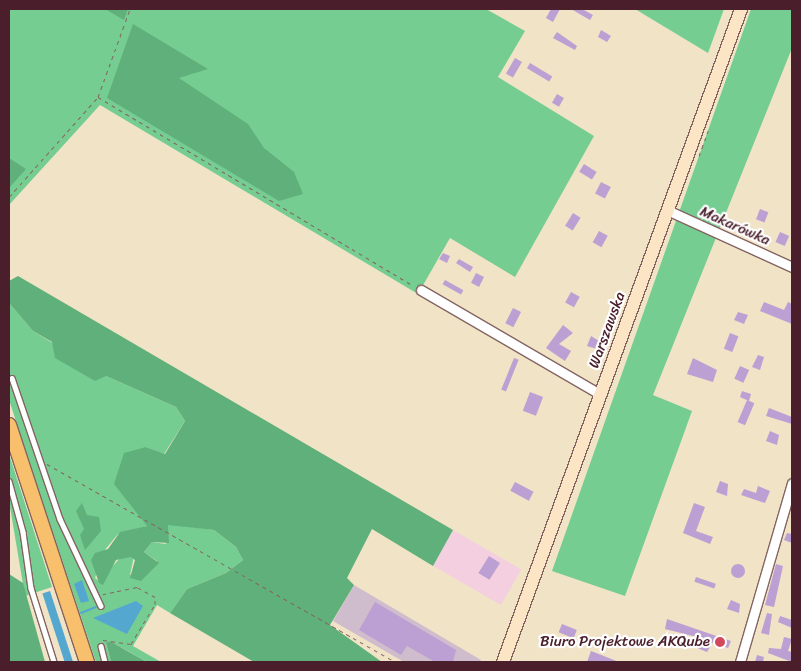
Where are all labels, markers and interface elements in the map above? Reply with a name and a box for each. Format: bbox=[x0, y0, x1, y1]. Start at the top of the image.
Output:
street label: Makarówka bbox=[697, 203, 773, 249]
street label: Warszawska bbox=[585, 290, 629, 370]
place label: Biuro Projektowe AKQube bbox=[539, 633, 710, 651]
marker: Biuro Projektowe AKQube bbox=[714, 636, 726, 648]

